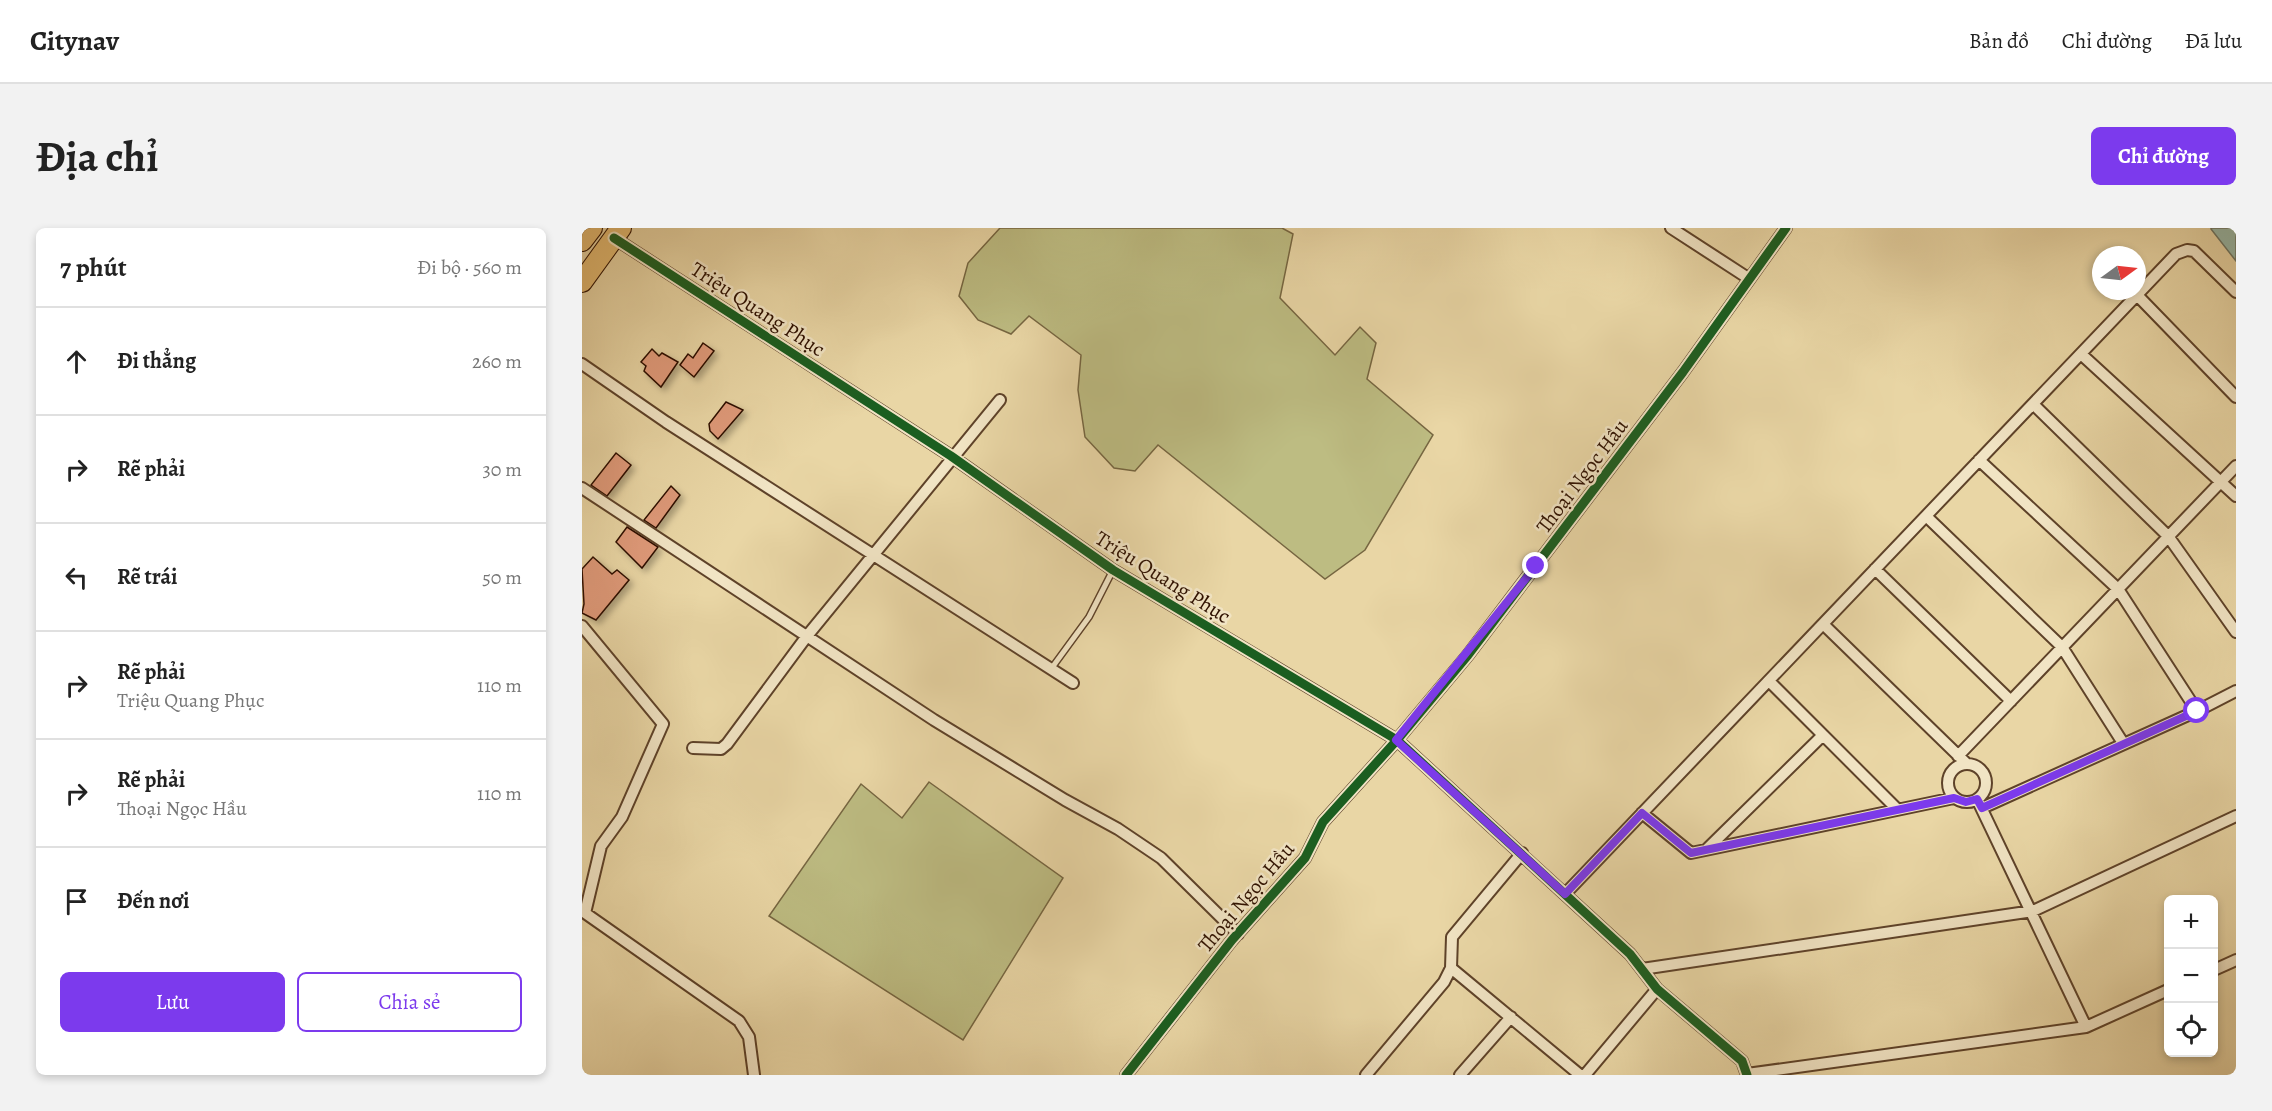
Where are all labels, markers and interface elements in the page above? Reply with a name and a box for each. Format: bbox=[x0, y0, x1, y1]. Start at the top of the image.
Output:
text: Citynav bbox=[30, 22, 119, 60]
text: Bản đồ bbox=[1969, 27, 2029, 55]
text: Chỉ đường bbox=[2062, 27, 2152, 55]
text: Đã lưu bbox=[2185, 27, 2242, 55]
button: Chỉ đường bbox=[2091, 127, 2236, 185]
text: Địa chỉ bbox=[36, 128, 158, 185]
north arrow bbox=[2092, 246, 2146, 300]
text: 7 phút bbox=[60, 250, 127, 285]
text: Đi bộ · 560 m bbox=[417, 254, 522, 281]
street label: Triệu Quang Phục bbox=[685, 255, 831, 363]
icon: ahead bbox=[60, 345, 93, 378]
text: Đi thẳng bbox=[117, 346, 196, 376]
text: 260 m bbox=[472, 348, 522, 375]
street label: Thoại Ngọc Hầu bbox=[1530, 413, 1635, 539]
icon: right bbox=[60, 453, 93, 486]
text: Rẽ phải bbox=[117, 454, 185, 484]
text: 30 m bbox=[482, 456, 522, 483]
street label: Triệu Quang Phục bbox=[1090, 524, 1236, 630]
route end bbox=[1522, 552, 1548, 578]
icon: left bbox=[60, 561, 93, 594]
text: Rẽ trái bbox=[117, 562, 178, 592]
text: 50 m bbox=[482, 564, 522, 591]
text: Rẽ phải bbox=[117, 657, 185, 687]
icon: right bbox=[60, 669, 93, 702]
text: 110 m bbox=[477, 672, 522, 699]
text: Triệu Quang Phục bbox=[117, 687, 264, 714]
route start bbox=[2183, 697, 2209, 723]
text: Rẽ phải bbox=[117, 765, 185, 795]
icon: right bbox=[60, 777, 93, 810]
text: 110 m bbox=[477, 780, 522, 807]
text: Thoại Ngọc Hầu bbox=[117, 795, 247, 822]
street label: Thoại Ngọc Hầu bbox=[1191, 835, 1301, 958]
icon: arrive bbox=[60, 885, 93, 918]
text: Đến nơi bbox=[117, 886, 189, 916]
map controls bbox=[2164, 895, 2218, 1057]
button: + bbox=[2164, 895, 2218, 949]
button: − bbox=[2164, 949, 2218, 1003]
button: Lưu bbox=[60, 972, 285, 1032]
button: Chia sẻ bbox=[297, 972, 522, 1032]
button: locate bbox=[2164, 1003, 2218, 1057]

